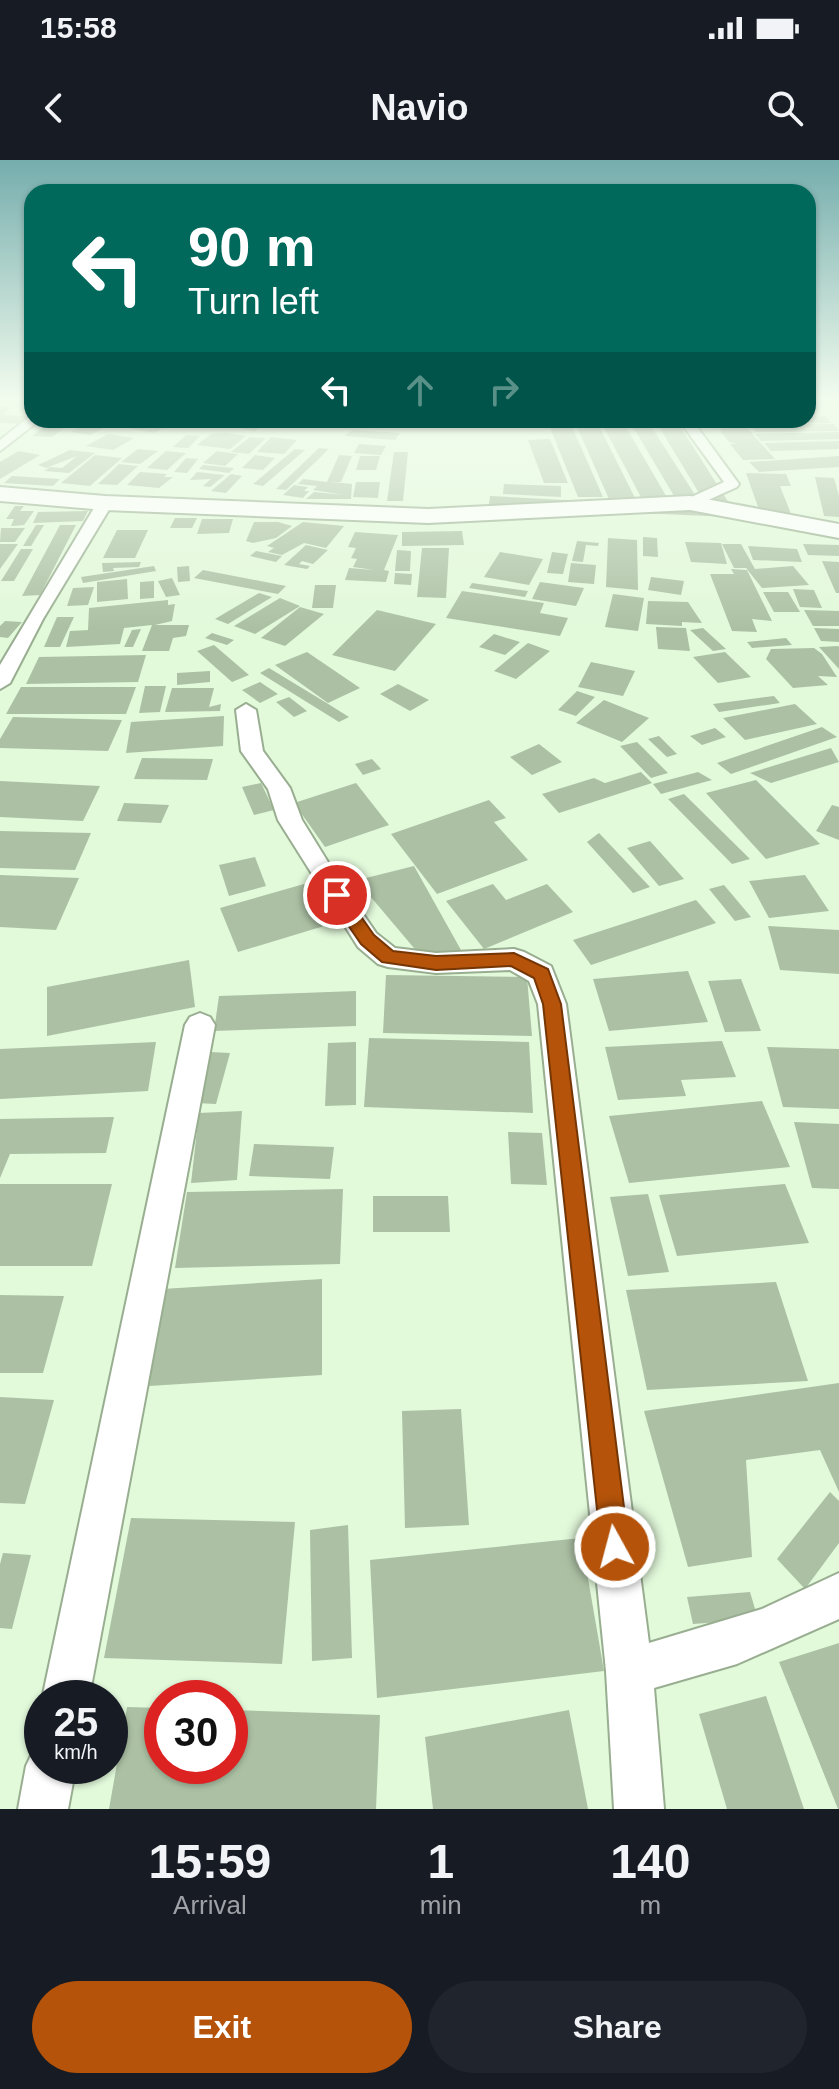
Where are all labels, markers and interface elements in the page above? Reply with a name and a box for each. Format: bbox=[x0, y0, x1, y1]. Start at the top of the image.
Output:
text: 15:58 bbox=[40, 11, 117, 44]
icon: back bbox=[32, 86, 76, 130]
icon: search bbox=[763, 86, 807, 130]
text: Navio bbox=[370, 87, 469, 128]
text: 90 m bbox=[188, 215, 316, 278]
icon: left bbox=[56, 216, 160, 320]
text: Turn left bbox=[188, 281, 319, 322]
icon: left bbox=[314, 368, 358, 412]
icon: ahead bbox=[398, 368, 442, 412]
icon: right bbox=[482, 368, 526, 412]
pin bbox=[303, 861, 371, 929]
icon: arrive bbox=[315, 873, 359, 917]
position arrow bbox=[573, 1505, 657, 1589]
speed limit sign: 30 bbox=[144, 1680, 248, 1784]
text: 25 bbox=[54, 1700, 98, 1744]
text: km/h bbox=[54, 1741, 98, 1763]
text: 15:59 bbox=[149, 1835, 271, 1888]
text: 1 bbox=[427, 1835, 454, 1888]
text: 140 bbox=[610, 1835, 690, 1888]
text: Arrival bbox=[173, 1890, 247, 1920]
text: min bbox=[420, 1890, 462, 1920]
text: m bbox=[640, 1890, 661, 1920]
button: Exit bbox=[32, 1981, 412, 2073]
button: Share bbox=[428, 1981, 807, 2073]

